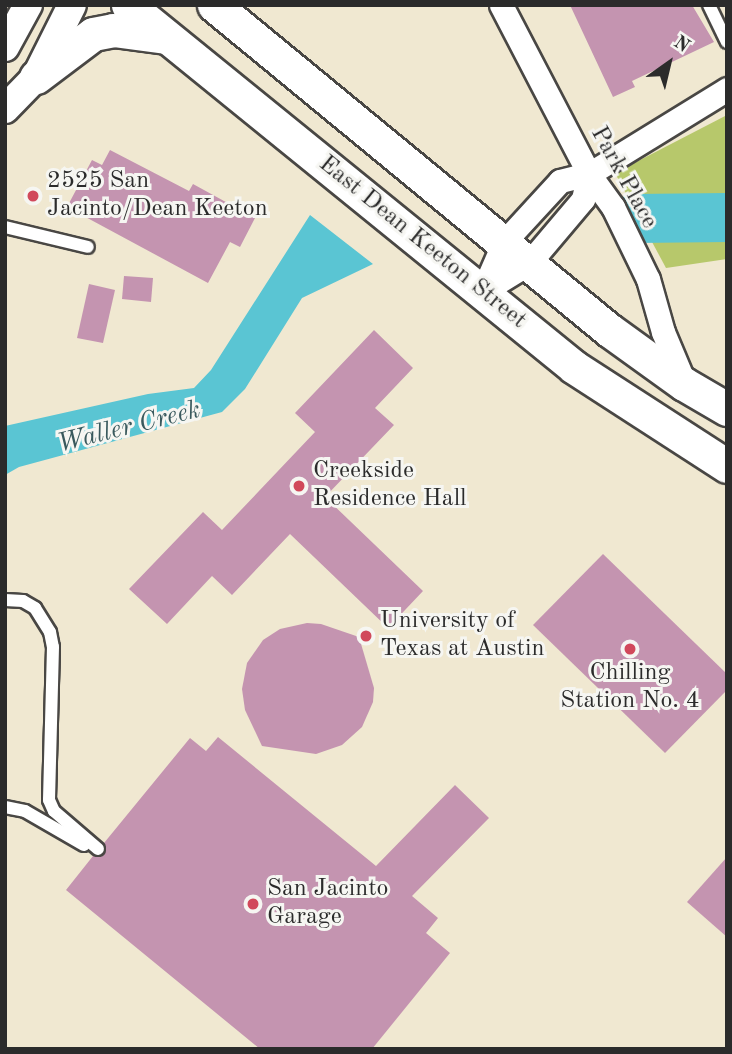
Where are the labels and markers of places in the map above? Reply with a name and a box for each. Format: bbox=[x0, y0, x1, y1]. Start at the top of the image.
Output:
place label: 2525 San Jacinto/Dean Keeton bbox=[47, 168, 268, 224]
marker: 2525 San Jacinto/Dean Keeton bbox=[25, 188, 41, 204]
place label: Creekside Residence Hall bbox=[313, 458, 467, 514]
marker: Creekside Residence Hall bbox=[291, 478, 307, 494]
place label: University of Texas at Austin bbox=[380, 608, 544, 664]
marker: University of Texas at Austin bbox=[358, 628, 374, 644]
marker: Chilling Station No. 4 bbox=[622, 641, 638, 657]
place label: Chilling Station No. 4 bbox=[560, 660, 700, 716]
place label: San Jacinto Garage bbox=[267, 876, 388, 932]
marker: San Jacinto Garage bbox=[245, 896, 261, 912]

